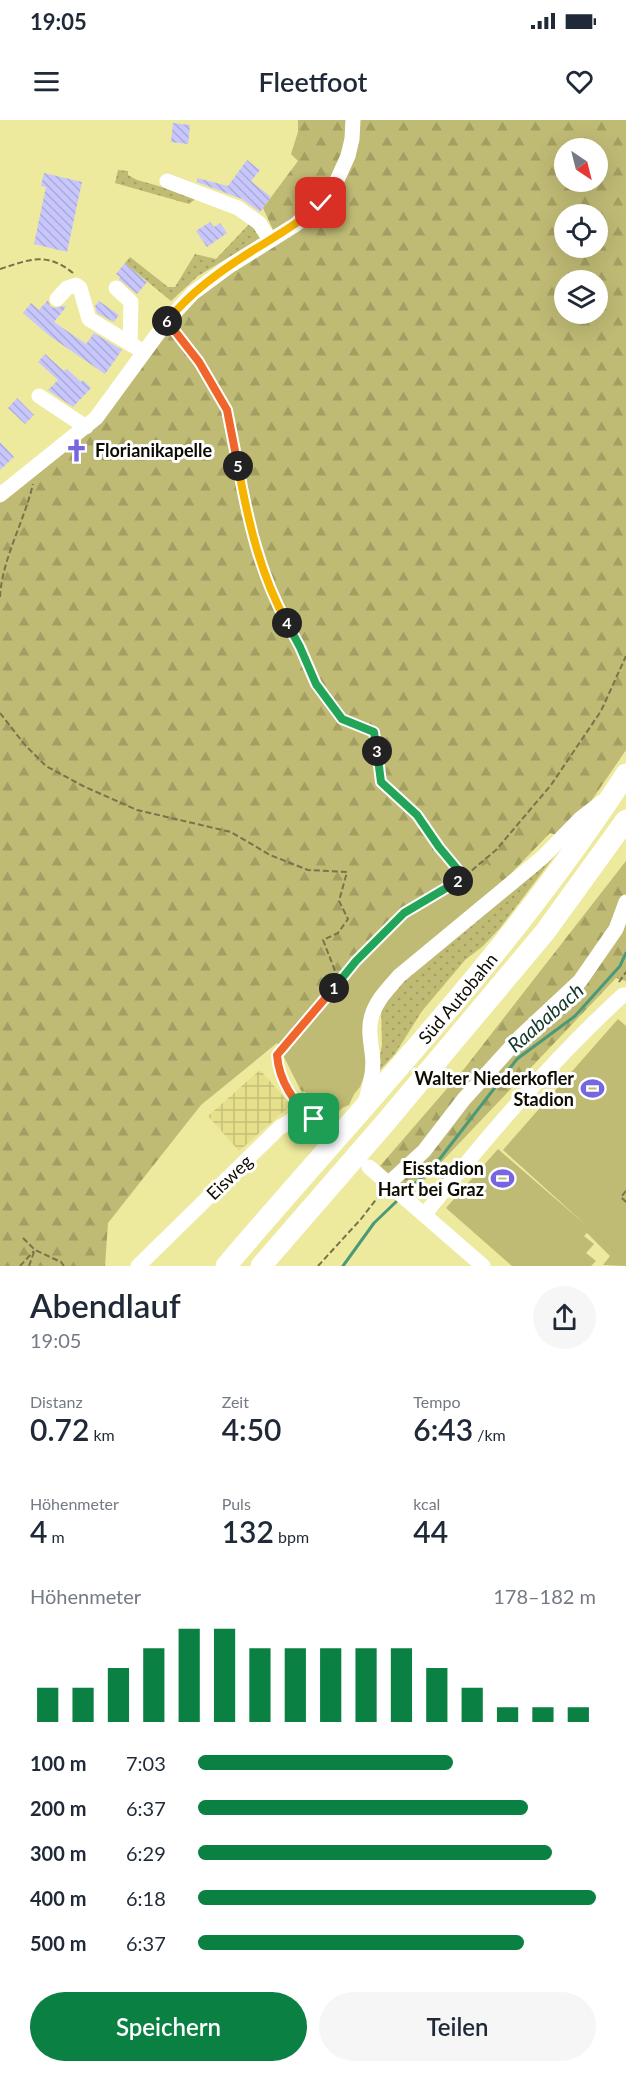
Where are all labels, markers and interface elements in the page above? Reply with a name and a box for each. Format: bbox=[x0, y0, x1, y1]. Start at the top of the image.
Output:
text: 19:05 bbox=[30, 8, 87, 35]
icon: menu bbox=[30, 65, 63, 98]
text: Fleetfoot bbox=[259, 65, 367, 98]
icon: heart bbox=[563, 65, 596, 98]
north arrow bbox=[554, 138, 608, 192]
map controls bbox=[554, 138, 608, 324]
pin bbox=[295, 177, 346, 228]
icon: check bbox=[304, 186, 337, 219]
button: locate bbox=[554, 204, 608, 258]
button: layers bbox=[554, 270, 608, 324]
pin: 6 bbox=[152, 306, 182, 336]
text: 6 bbox=[162, 311, 172, 330]
church icon: Florianikapelle bbox=[64, 437, 90, 463]
place label: Florianikapelle bbox=[95, 439, 213, 461]
pin: 5 bbox=[223, 451, 253, 481]
text: 5 bbox=[233, 456, 243, 475]
pin: 4 bbox=[272, 608, 302, 638]
text: 4 bbox=[282, 613, 292, 632]
pin: 3 bbox=[362, 736, 392, 766]
text: 3 bbox=[372, 741, 382, 760]
pin: 2 bbox=[443, 866, 473, 896]
text: 2 bbox=[453, 871, 463, 890]
street label: Süd Autobahn bbox=[413, 948, 502, 1048]
pin: 1 bbox=[319, 973, 349, 1003]
water label: Raababach bbox=[502, 977, 588, 1057]
text: 1 bbox=[329, 978, 339, 997]
place label: Walter Niederkofler Stadion bbox=[415, 1067, 574, 1110]
sports icon: Walter Niederkofler Stadion bbox=[579, 1075, 605, 1101]
pin bbox=[288, 1093, 339, 1144]
icon: arrive bbox=[297, 1102, 330, 1135]
street label: Eisweg bbox=[201, 1150, 257, 1204]
place label: Eisstadion Hart bei Graz bbox=[378, 1157, 484, 1200]
sports icon: Eisstadion Hart bei Graz bbox=[489, 1165, 515, 1191]
text: Abendlauf bbox=[30, 1285, 181, 1325]
button: share bbox=[533, 1286, 596, 1349]
text: 19:05 bbox=[30, 1328, 81, 1352]
text: Distanz bbox=[30, 1392, 83, 1411]
text: Zeit bbox=[222, 1392, 249, 1411]
text: Tempo bbox=[413, 1392, 460, 1411]
text: 0.72 bbox=[30, 1411, 89, 1447]
text: 4:50 bbox=[222, 1411, 281, 1447]
text: 6:43 bbox=[413, 1411, 473, 1447]
text: km bbox=[89, 1425, 115, 1444]
text: /km bbox=[473, 1425, 506, 1444]
text: Höhenmeter bbox=[30, 1494, 119, 1513]
text: Puls bbox=[222, 1494, 251, 1513]
text: kcal bbox=[413, 1494, 440, 1513]
text: 4 bbox=[30, 1513, 47, 1549]
text: 132 bbox=[222, 1513, 274, 1549]
text: 44 bbox=[413, 1513, 448, 1549]
text: m bbox=[47, 1527, 65, 1546]
text: bpm bbox=[274, 1527, 309, 1546]
text: Höhenmeter bbox=[30, 1584, 141, 1608]
text: 178–182 m bbox=[493, 1584, 596, 1608]
text: 100 m bbox=[30, 1751, 86, 1775]
text: 7:03 bbox=[126, 1751, 166, 1775]
text: 200 m bbox=[30, 1796, 86, 1820]
text: 6:37 bbox=[126, 1796, 166, 1820]
text: 300 m bbox=[30, 1841, 86, 1865]
text: 6:29 bbox=[126, 1841, 166, 1865]
text: 400 m bbox=[30, 1886, 86, 1910]
text: 6:18 bbox=[126, 1886, 166, 1910]
text: 500 m bbox=[30, 1931, 86, 1955]
text: 6:37 bbox=[126, 1931, 166, 1955]
button: Speichern bbox=[30, 1992, 307, 2061]
button: Teilen bbox=[319, 1992, 596, 2061]

